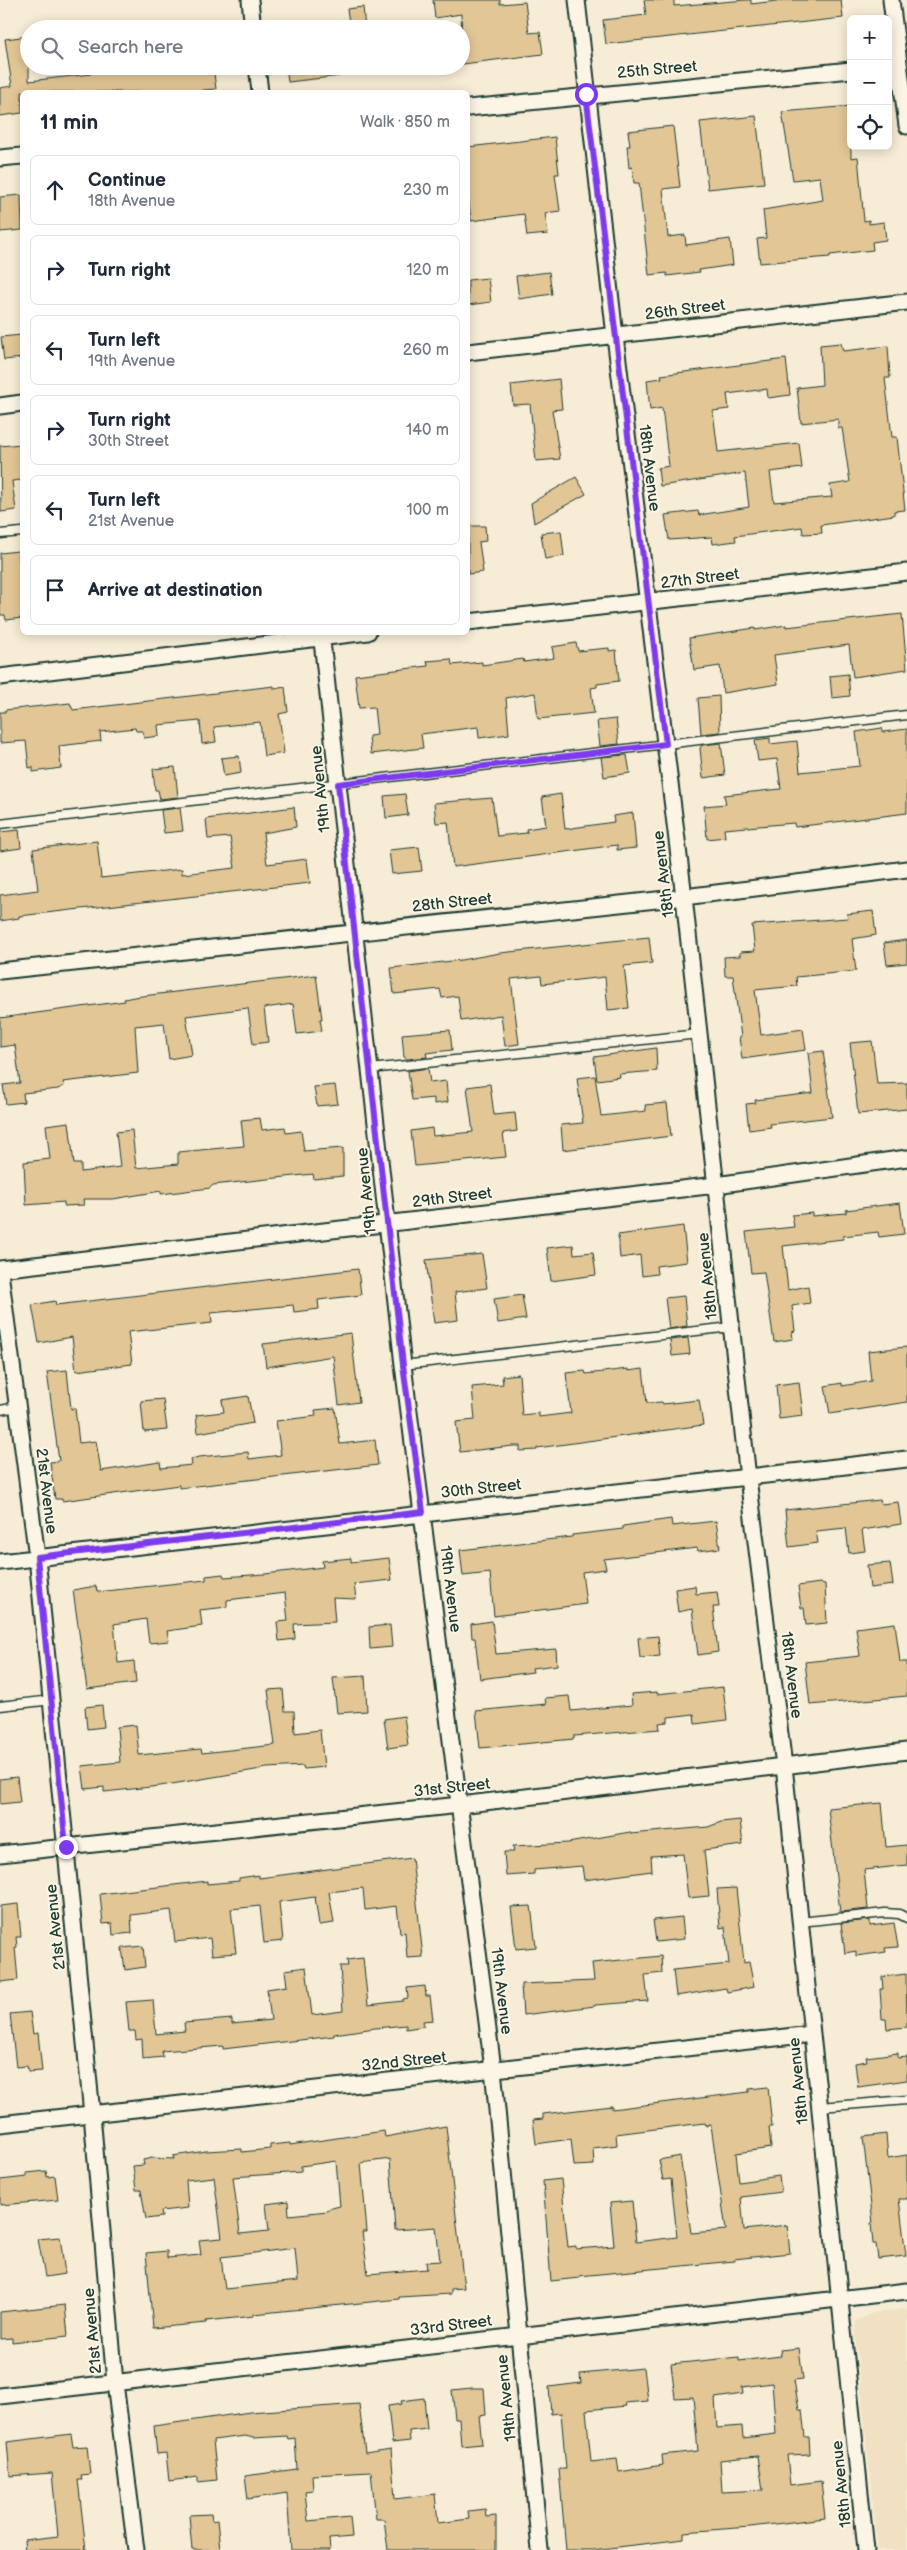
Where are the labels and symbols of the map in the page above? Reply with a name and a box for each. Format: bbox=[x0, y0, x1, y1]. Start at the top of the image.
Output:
street label: 25th Street bbox=[616, 57, 698, 83]
route start bbox=[575, 83, 598, 106]
street label: 26th Street bbox=[644, 296, 726, 324]
street label: 18th Avenue bbox=[634, 424, 664, 513]
street label: 27th Street bbox=[660, 565, 740, 593]
street label: 19th Avenue bbox=[307, 744, 335, 833]
street label: 18th Avenue bbox=[649, 829, 679, 918]
street label: 28th Street bbox=[411, 889, 493, 917]
street label: 19th Avenue bbox=[353, 1146, 381, 1235]
street label: 29th Street bbox=[411, 1184, 493, 1212]
street label: 18th Avenue bbox=[694, 1231, 722, 1320]
street label: 21st Avenue bbox=[31, 1447, 61, 1535]
street label: 30th Street bbox=[440, 1475, 522, 1503]
street label: 19th Avenue bbox=[435, 1545, 465, 1634]
street label: 18th Avenue bbox=[776, 1631, 806, 1720]
street label: 31st Street bbox=[413, 1775, 491, 1801]
route end bbox=[55, 1836, 78, 1859]
street label: 21st Avenue bbox=[42, 1883, 70, 1971]
street label: 19th Avenue bbox=[486, 1947, 516, 2036]
street label: 18th Avenue bbox=[785, 2036, 813, 2125]
street label: 32nd Street bbox=[361, 2048, 448, 2076]
street label: 21st Avenue bbox=[80, 2287, 106, 2375]
street label: 33rd Street bbox=[409, 2312, 493, 2340]
street label: 19th Avenue bbox=[493, 2353, 521, 2442]
street label: 18th Avenue bbox=[828, 2439, 856, 2528]

